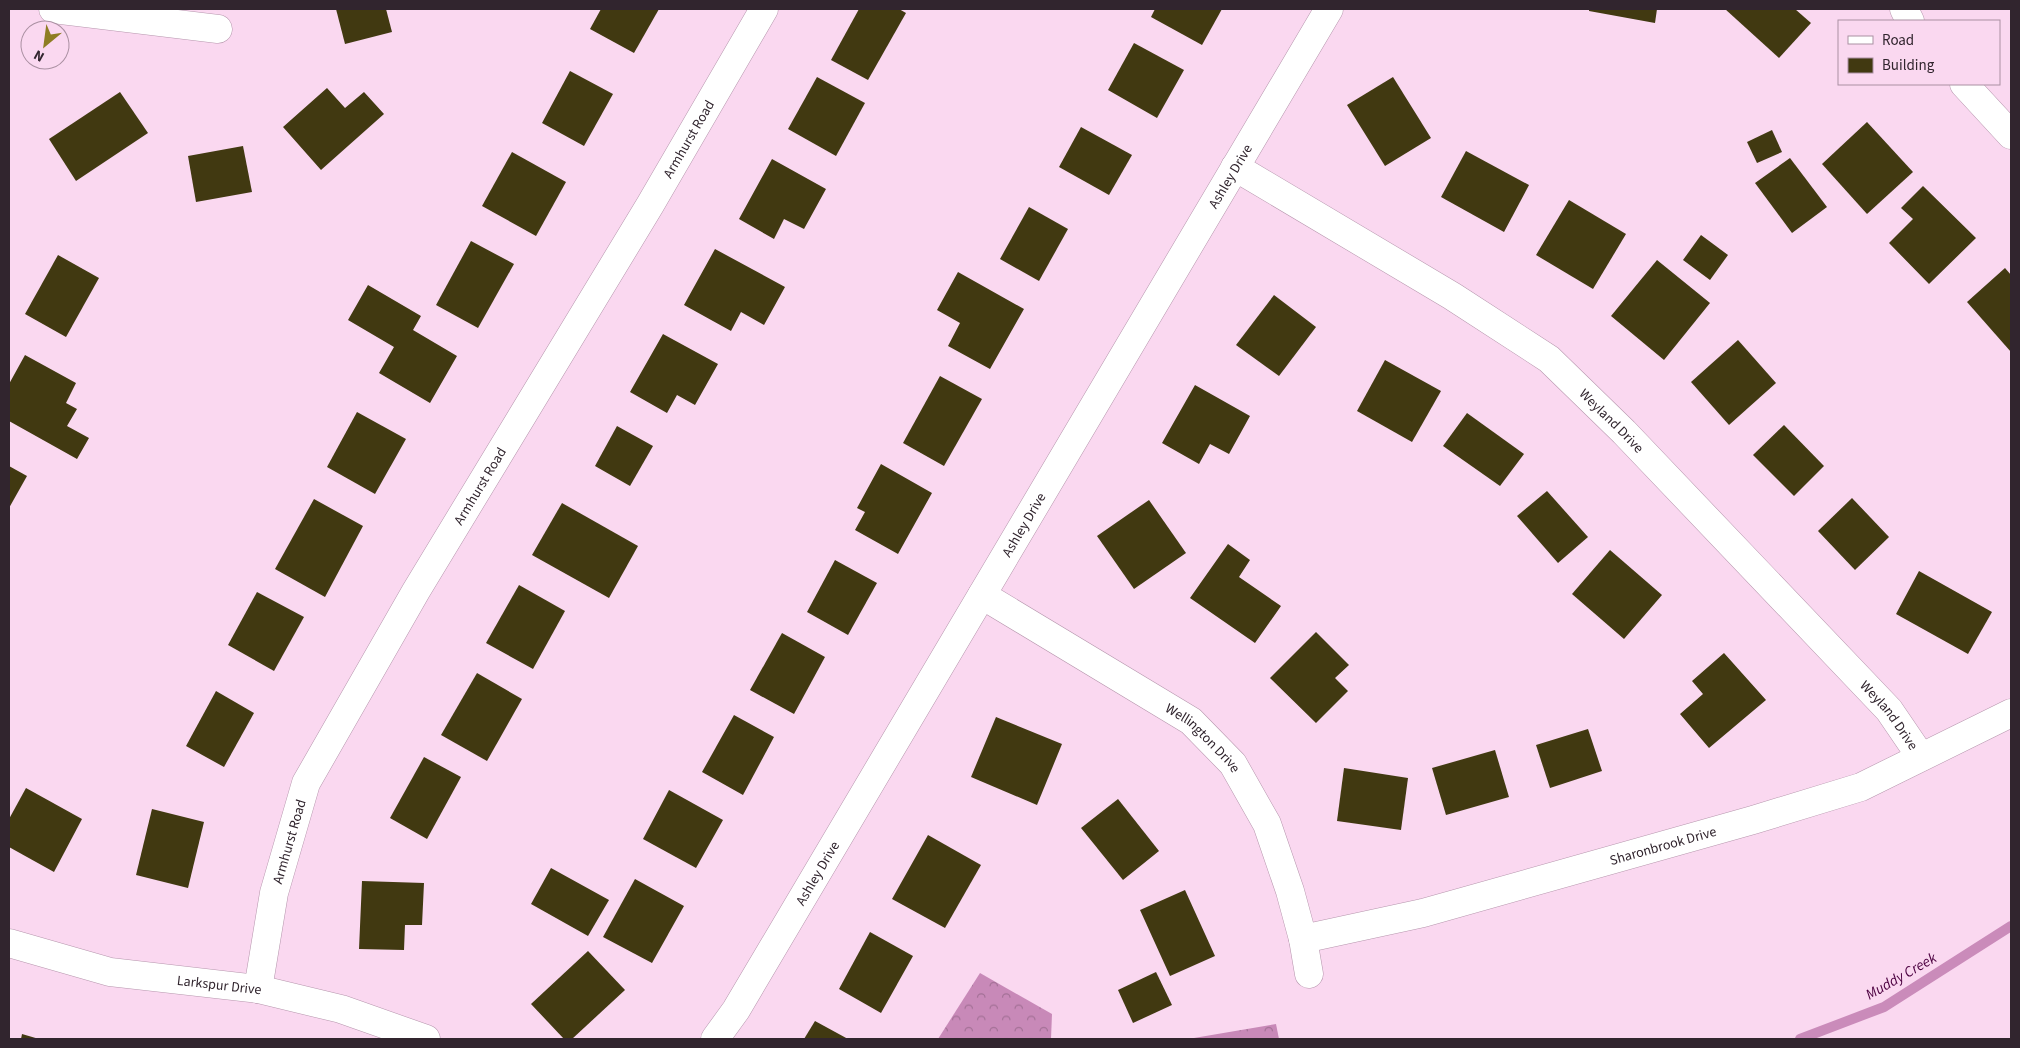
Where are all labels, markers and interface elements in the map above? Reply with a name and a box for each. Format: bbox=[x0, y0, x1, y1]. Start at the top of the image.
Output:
north arrow bbox=[20, 20, 70, 70]
legend bbox=[1838, 20, 2000, 85]
text: Road bbox=[1882, 30, 1914, 51]
text: N bbox=[30, 44, 48, 66]
text: Building bbox=[1882, 55, 1935, 76]
street label: Armhurst Road bbox=[659, 97, 720, 182]
street label: Ashley Drive bbox=[1204, 141, 1258, 213]
street label: Weyland Drive bbox=[1574, 385, 1648, 458]
street label: Armhurst Road bbox=[449, 444, 512, 529]
street label: Ashley Drive bbox=[998, 489, 1051, 561]
street label: Weyland Drive bbox=[1855, 676, 1922, 754]
street label: Wellington Drive bbox=[1161, 699, 1245, 776]
street label: Armhurst Road bbox=[268, 797, 312, 886]
street label: Sharonbrook Drive bbox=[1608, 822, 1719, 871]
street label: Ashley Drive bbox=[791, 838, 845, 910]
water label: Muddy Creek bbox=[1862, 947, 1941, 1005]
street label: Larkspur Drive bbox=[176, 971, 263, 1000]

